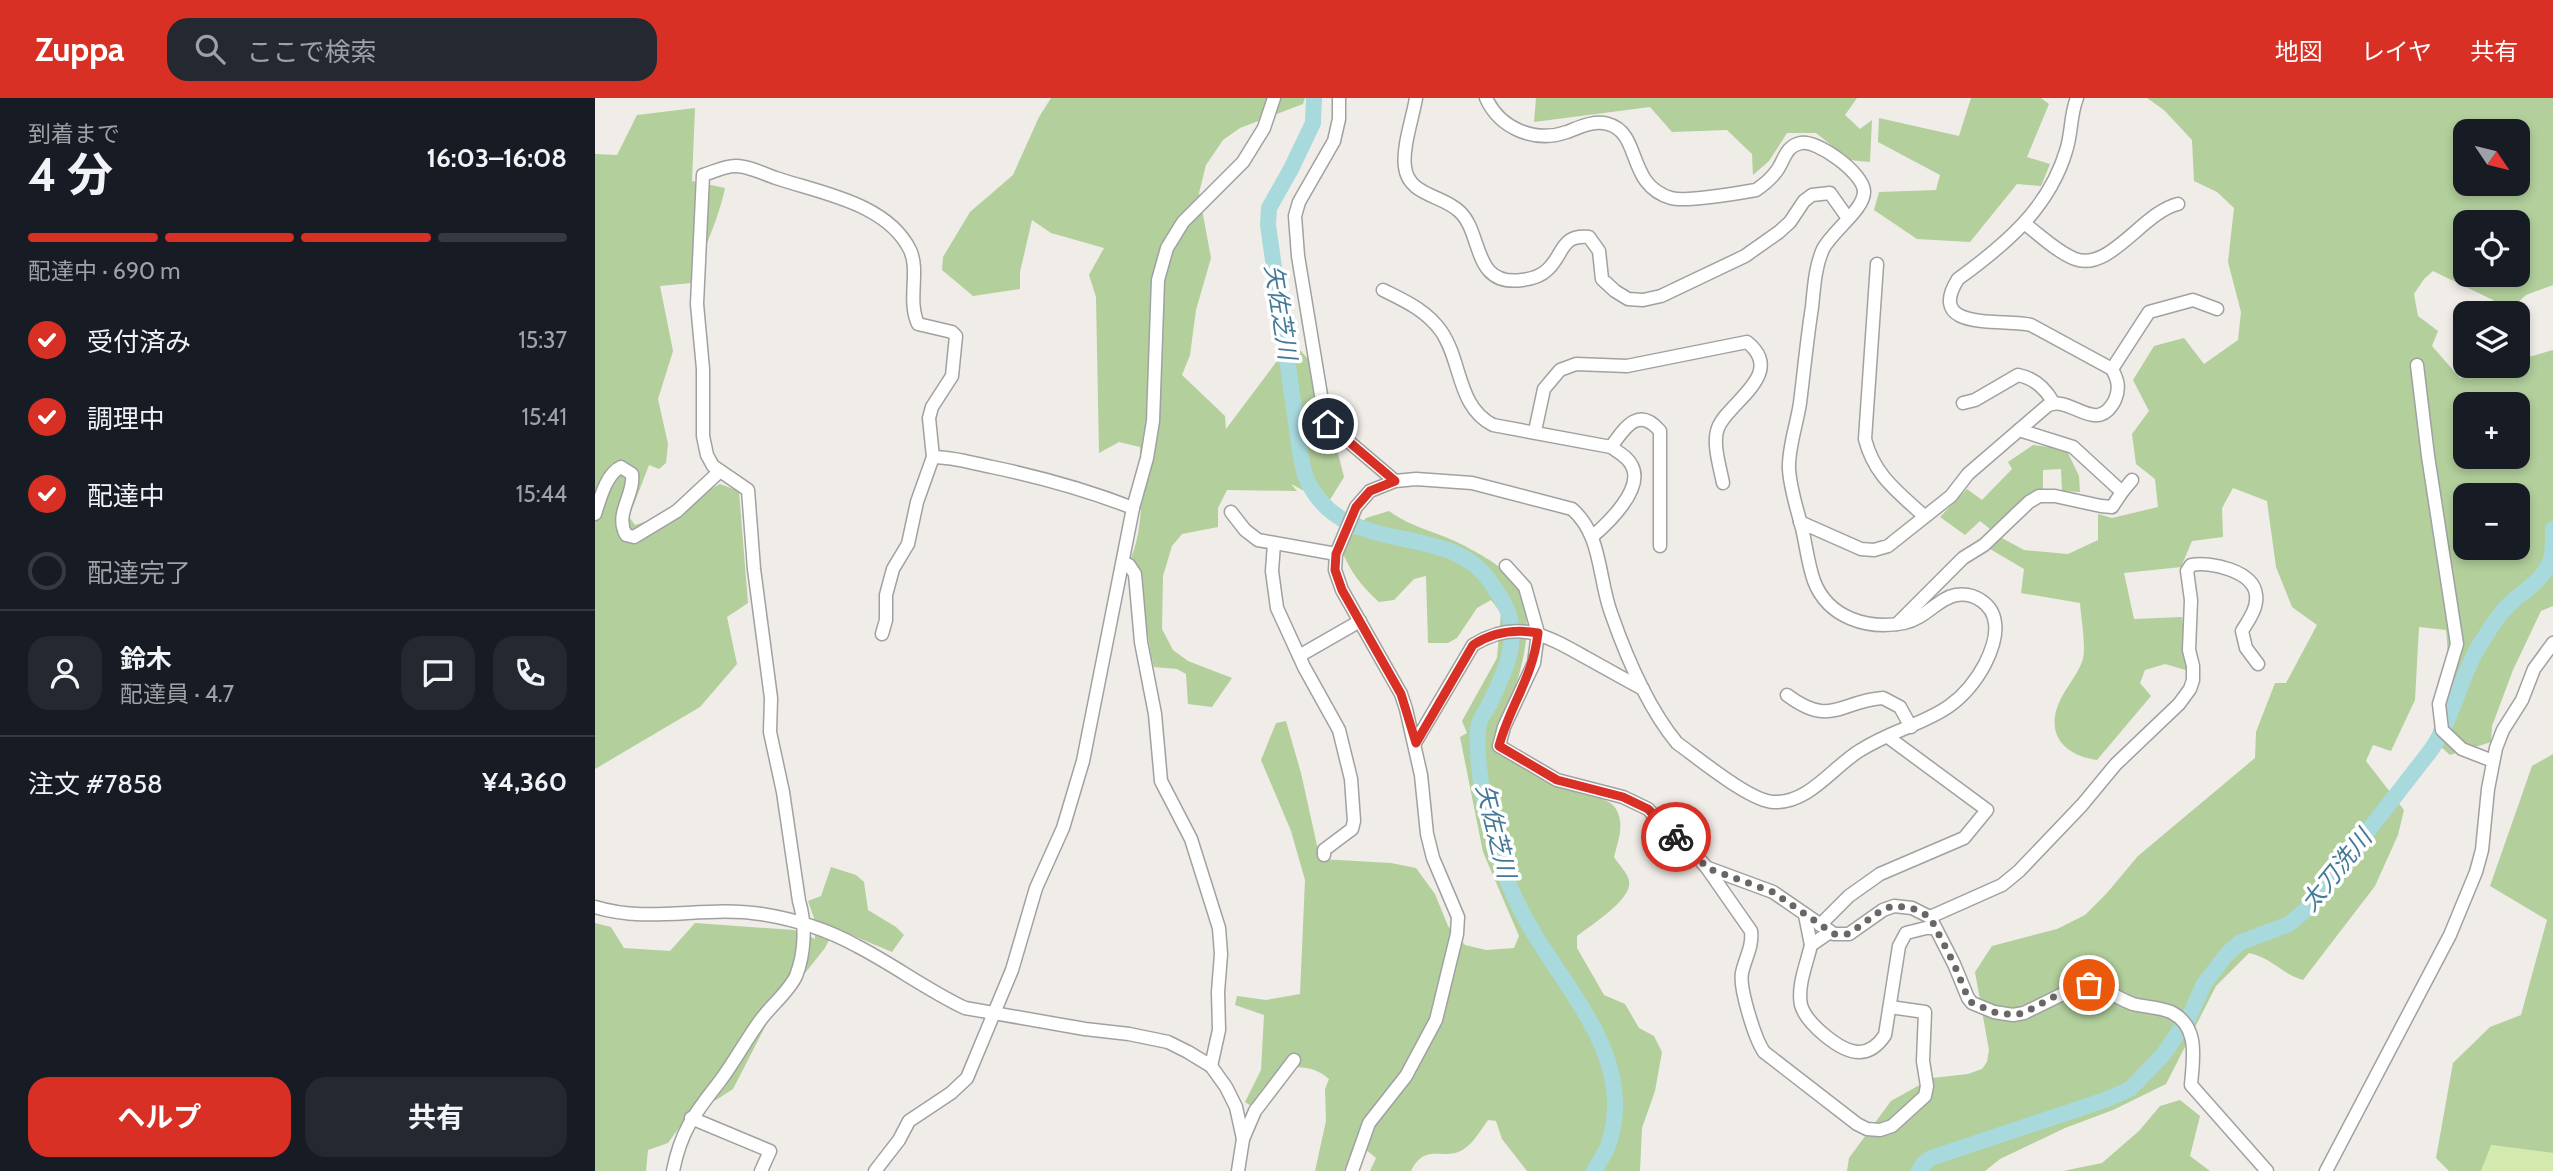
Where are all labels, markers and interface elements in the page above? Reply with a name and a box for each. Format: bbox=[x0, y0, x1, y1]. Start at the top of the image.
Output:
search box bbox=[167, 18, 657, 81]
text: Zuppa bbox=[35, 29, 125, 69]
icon: search bbox=[191, 30, 229, 68]
text: ここで検索 bbox=[247, 36, 377, 68]
text: 地図 bbox=[2275, 37, 2323, 66]
text: レイヤ bbox=[2361, 37, 2432, 66]
text: 共有 bbox=[2470, 37, 2518, 66]
north arrow bbox=[2453, 119, 2531, 196]
map controls bbox=[2453, 119, 2530, 560]
text: 到着まで bbox=[28, 120, 120, 148]
text: 16:03–16:08 bbox=[427, 142, 567, 174]
text: 4 分 bbox=[28, 147, 113, 203]
button: locate bbox=[2453, 210, 2530, 287]
text: 配達中 · 690 m bbox=[28, 257, 180, 285]
water label: 矢佐芝川 bbox=[1259, 262, 1303, 365]
button: layers bbox=[2453, 301, 2530, 378]
icon: check bbox=[28, 321, 66, 359]
text: 受付済み bbox=[87, 326, 191, 358]
text: 15:37 bbox=[518, 326, 567, 354]
button: + bbox=[2453, 392, 2530, 469]
pin bbox=[1298, 394, 1358, 454]
icon: check bbox=[28, 398, 66, 436]
text: 調理中 bbox=[87, 403, 165, 435]
text: 15:41 bbox=[521, 403, 567, 431]
icon: home bbox=[1309, 405, 1347, 443]
icon: check bbox=[28, 475, 66, 513]
text: 配達中 bbox=[87, 480, 165, 512]
text: 15:44 bbox=[516, 480, 567, 508]
button: − bbox=[2453, 483, 2530, 560]
text: 配達完了 bbox=[87, 557, 191, 589]
button: person bbox=[28, 636, 102, 710]
button: chat bbox=[401, 636, 475, 710]
button: phone bbox=[493, 636, 567, 710]
text: 鈴木 bbox=[120, 643, 172, 675]
text: 配達員 · 4.7 bbox=[120, 680, 234, 708]
text: ¥4,360 bbox=[482, 766, 567, 798]
text: 注文 #7858 bbox=[28, 768, 163, 800]
water label: 矢佐芝川 bbox=[1470, 781, 1522, 884]
courier bbox=[1641, 802, 1711, 872]
icon: bike bbox=[1657, 818, 1695, 856]
water label: 太刀洗川 bbox=[2295, 821, 2379, 916]
pin bbox=[2059, 955, 2119, 1015]
icon: bag bbox=[2070, 966, 2108, 1004]
button: ヘルプ bbox=[28, 1077, 291, 1157]
button: 共有 bbox=[305, 1077, 567, 1157]

